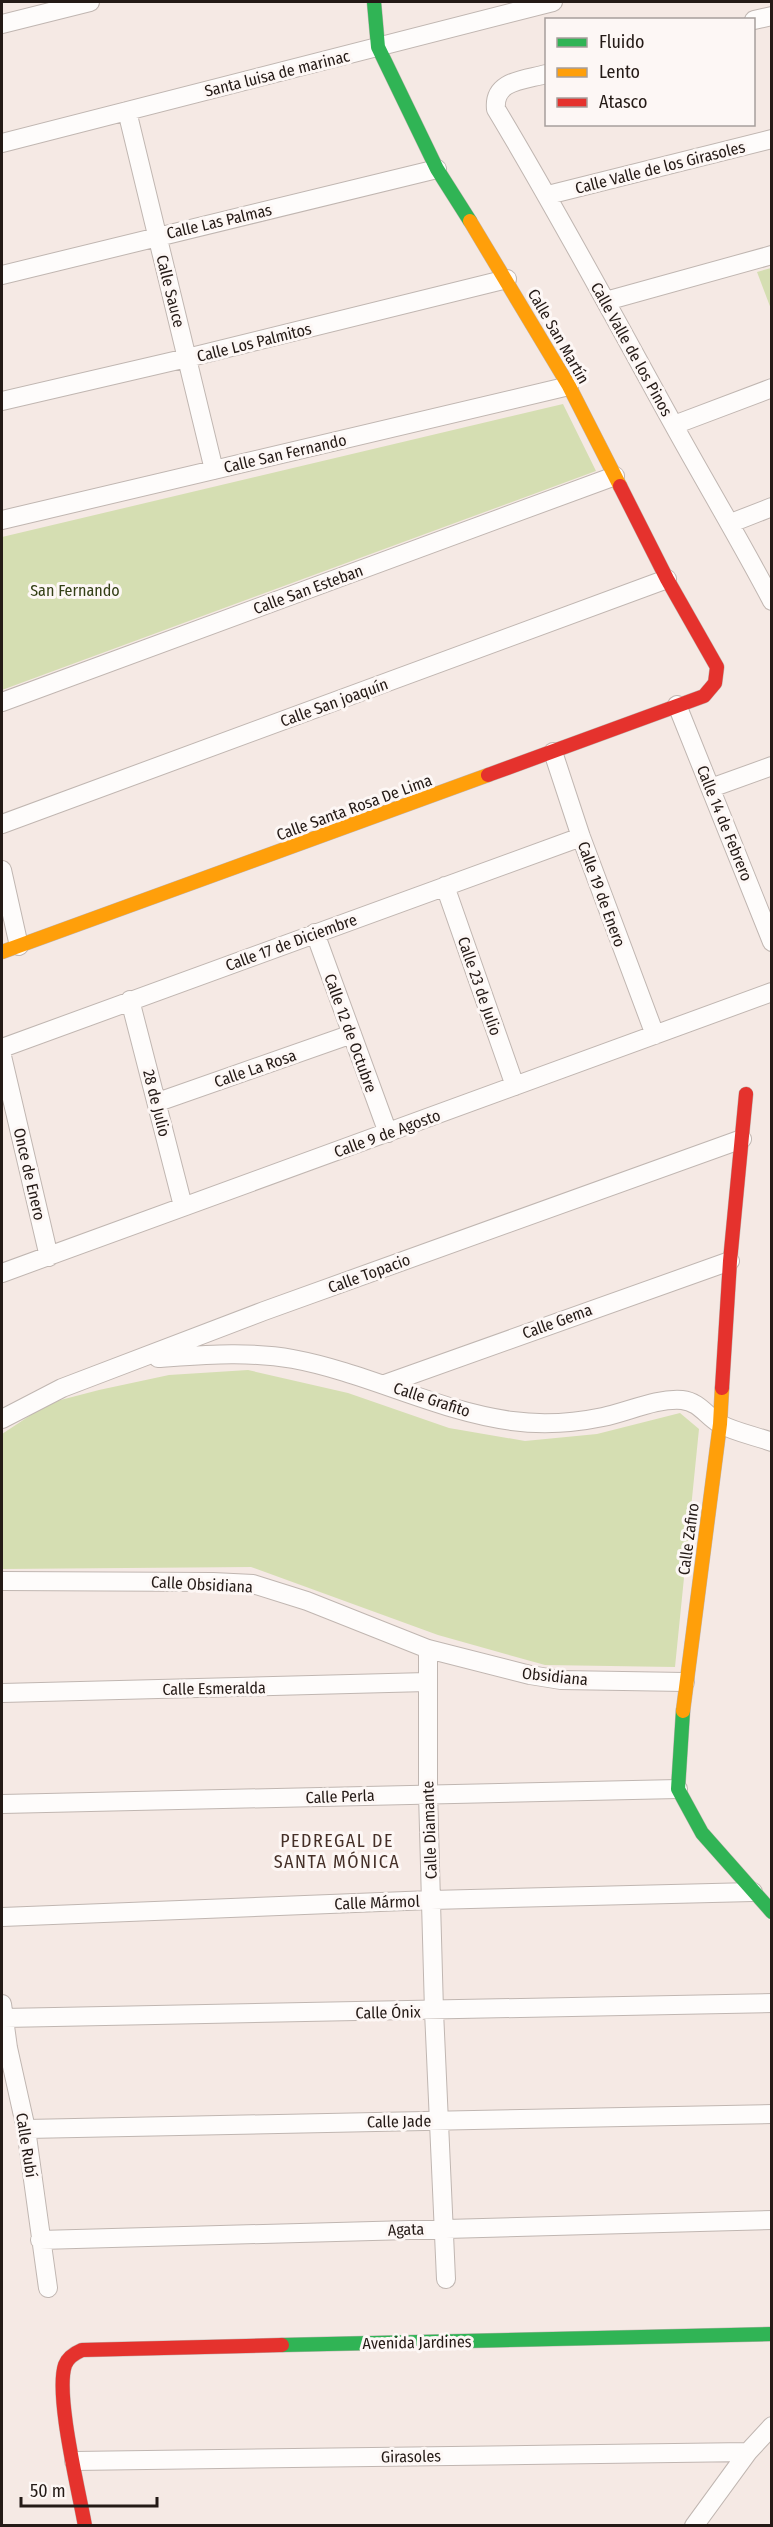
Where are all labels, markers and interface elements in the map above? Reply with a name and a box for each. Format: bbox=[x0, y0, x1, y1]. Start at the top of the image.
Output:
legend bbox=[545, 18, 755, 126]
text: Fluido bbox=[599, 31, 645, 53]
street label: Santa luisa de marinac bbox=[203, 46, 352, 101]
text: Lento bbox=[599, 61, 640, 83]
text: Atasco bbox=[599, 91, 647, 113]
street label: Calle Valle de los Girasoles bbox=[573, 137, 747, 198]
street label: Calle Las Palmas bbox=[165, 200, 274, 243]
street label: Calle Sauce bbox=[152, 253, 189, 330]
street label: Calle Valle de los Pinos bbox=[587, 279, 676, 420]
street label: Calle San Martín bbox=[524, 286, 593, 387]
street label: Calle Los Palmitos bbox=[195, 319, 314, 366]
street label: Calle San Fernando bbox=[222, 430, 348, 477]
street label: Calle San Esteban bbox=[251, 561, 366, 618]
park label: San Fernando bbox=[30, 581, 120, 600]
street label: Calle San joaquín bbox=[278, 674, 391, 731]
street label: Calle 14 de Febrero bbox=[693, 763, 756, 884]
street label: Calle Santa Rosa De Lima bbox=[274, 770, 435, 844]
street label: Calle 19 de Enero bbox=[574, 839, 629, 950]
street label: Calle 17 de Diciembre bbox=[223, 910, 360, 975]
street label: Calle 23 de Julio bbox=[454, 934, 505, 1038]
street label: Calle 12 de Octubre bbox=[320, 971, 381, 1095]
street label: Calle La Rosa bbox=[212, 1045, 299, 1091]
street label: 28 de Julio bbox=[139, 1068, 174, 1139]
street label: Calle 9 de Agosto bbox=[331, 1105, 443, 1162]
street label: Once de Enero bbox=[10, 1126, 49, 1222]
street label: Calle Topacio bbox=[325, 1250, 413, 1297]
street label: Calle Gema bbox=[520, 1300, 595, 1343]
street label: Calle Grafito bbox=[391, 1378, 473, 1421]
street label: Calle Zafiro bbox=[674, 1502, 703, 1576]
street label: Calle Obsidiana bbox=[151, 1572, 253, 1597]
street label: Obsidiana bbox=[521, 1664, 589, 1689]
street label: Calle Esmeralda bbox=[162, 1678, 266, 1699]
street label: Calle Diamante bbox=[418, 1780, 441, 1879]
street label: Calle Perla bbox=[305, 1786, 375, 1807]
district label: PEDREGAL DE SANTA MÓNICA bbox=[274, 1830, 400, 1873]
street label: Calle Mármol bbox=[334, 1892, 420, 1913]
street label: Calle Ónix bbox=[355, 2002, 421, 2023]
street label: Calle Rubí bbox=[12, 2111, 41, 2179]
street label: Calle Jade bbox=[367, 2111, 431, 2132]
street label: Agata bbox=[387, 2219, 425, 2240]
street label: Avenida Jardines bbox=[362, 2332, 472, 2353]
street label: Girasoles bbox=[381, 2446, 441, 2467]
scale bar bbox=[21, 2470, 158, 2508]
text: 50 m bbox=[30, 2480, 66, 2502]

